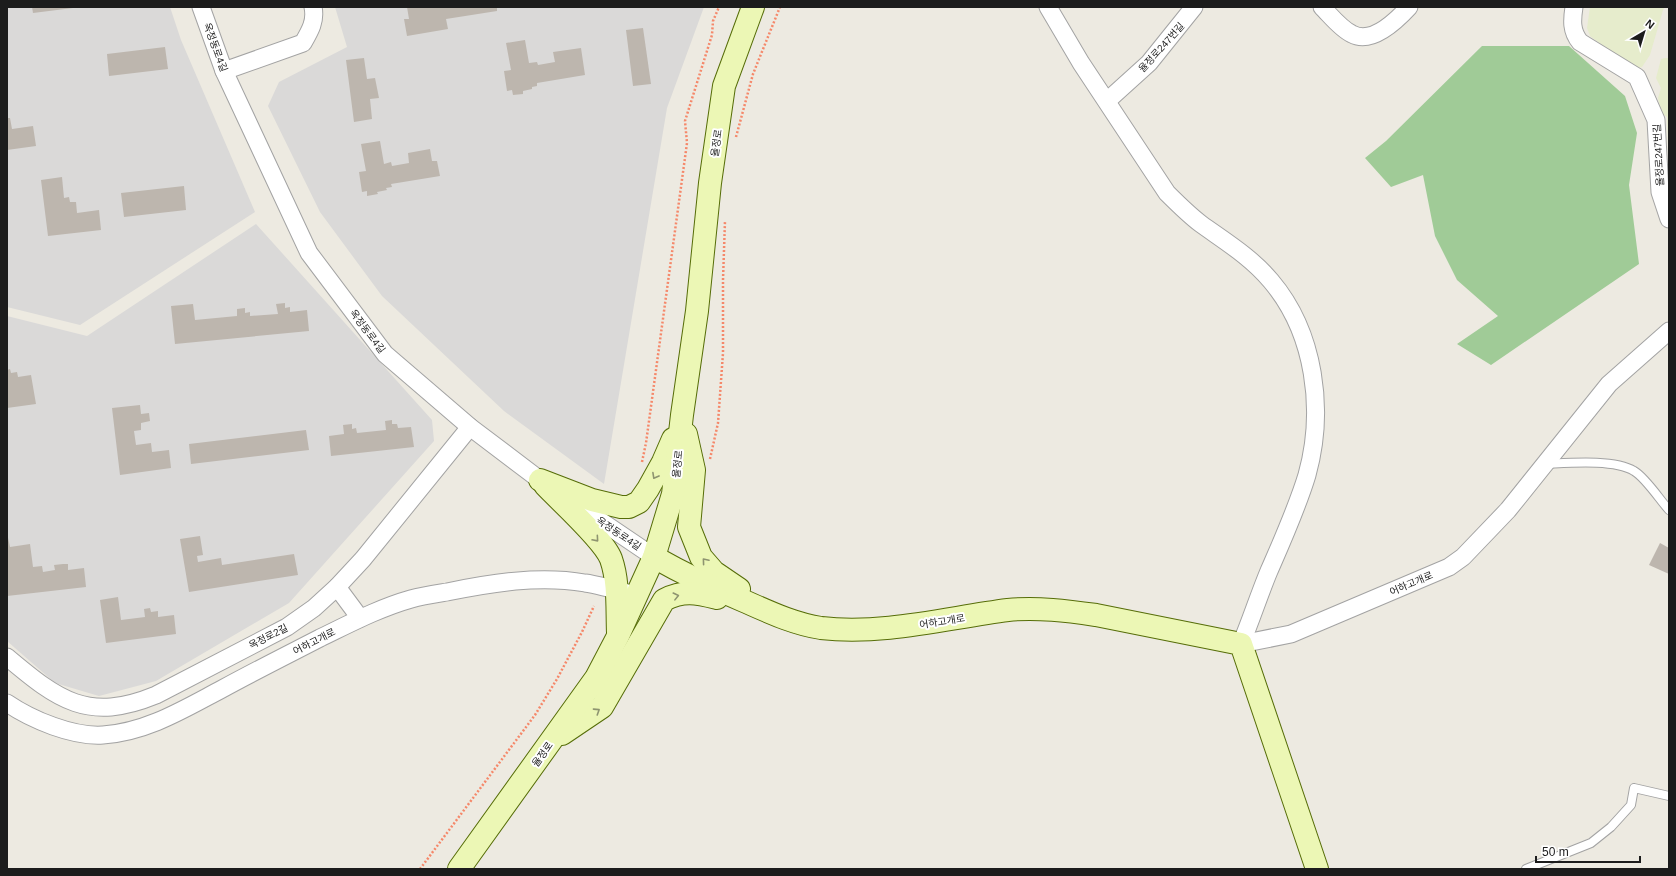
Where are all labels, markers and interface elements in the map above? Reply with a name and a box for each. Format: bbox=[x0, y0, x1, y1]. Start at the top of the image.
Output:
north arrow bbox=[1624, 12, 1664, 52]
text: N bbox=[1643, 17, 1657, 31]
street label: 율정로247번길 bbox=[1136, 20, 1186, 74]
street label: 옥정동로4길 bbox=[202, 21, 230, 73]
street label: 율정로247번길 bbox=[1651, 123, 1666, 187]
street label: 율정로 bbox=[709, 129, 724, 158]
street label: 옥정동로4길 bbox=[348, 307, 388, 355]
street label: 율정로 bbox=[671, 450, 684, 478]
one-way arrow bbox=[653, 472, 660, 479]
street label: 옥정동로4길 bbox=[594, 514, 643, 552]
one-way arrow bbox=[592, 534, 599, 541]
one-way arrow bbox=[702, 559, 709, 566]
street label: 어하고개로 bbox=[1388, 569, 1435, 598]
one-way arrow bbox=[673, 592, 679, 600]
street label: 어하고개로 bbox=[919, 612, 966, 631]
street label: 옥정로2길 bbox=[247, 622, 290, 651]
street label: 어하고개로 bbox=[291, 626, 337, 657]
one-way arrow bbox=[593, 708, 600, 716]
street label: 율정로 bbox=[530, 740, 555, 769]
scale bar bbox=[1536, 838, 1640, 864]
text: 50 m bbox=[1542, 845, 1569, 859]

